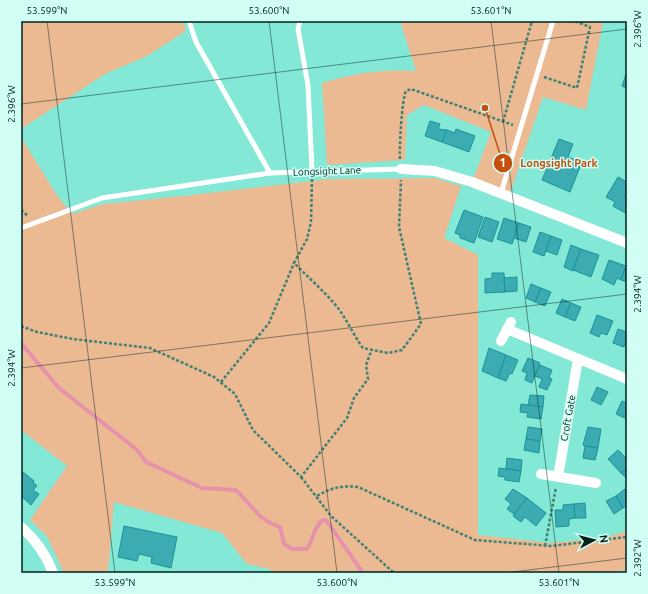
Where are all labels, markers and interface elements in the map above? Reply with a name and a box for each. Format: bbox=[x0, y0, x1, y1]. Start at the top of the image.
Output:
text: 53.599°N bbox=[26, 5, 68, 16]
text: 53.600°N bbox=[248, 5, 290, 16]
text: 53.601°N bbox=[470, 5, 512, 16]
text: 2.396°W bbox=[632, 10, 643, 48]
text: 2.396°W bbox=[6, 85, 17, 123]
callout: Longsight Park bbox=[493, 151, 606, 174]
text: 1 bbox=[500, 156, 506, 169]
text: Longsight Park bbox=[520, 157, 599, 169]
street label: Longsight Lane bbox=[293, 164, 361, 178]
text: 2.394°W bbox=[632, 275, 643, 313]
text: 2.394°W bbox=[6, 349, 17, 387]
street label: Croft Gate bbox=[559, 394, 577, 442]
north arrow bbox=[574, 520, 614, 560]
text: N bbox=[597, 534, 610, 544]
text: 2.392°W bbox=[632, 539, 643, 577]
text: 53.599°N bbox=[94, 577, 136, 588]
text: 53.600°N bbox=[316, 577, 358, 588]
text: 53.601°N bbox=[538, 577, 580, 588]

